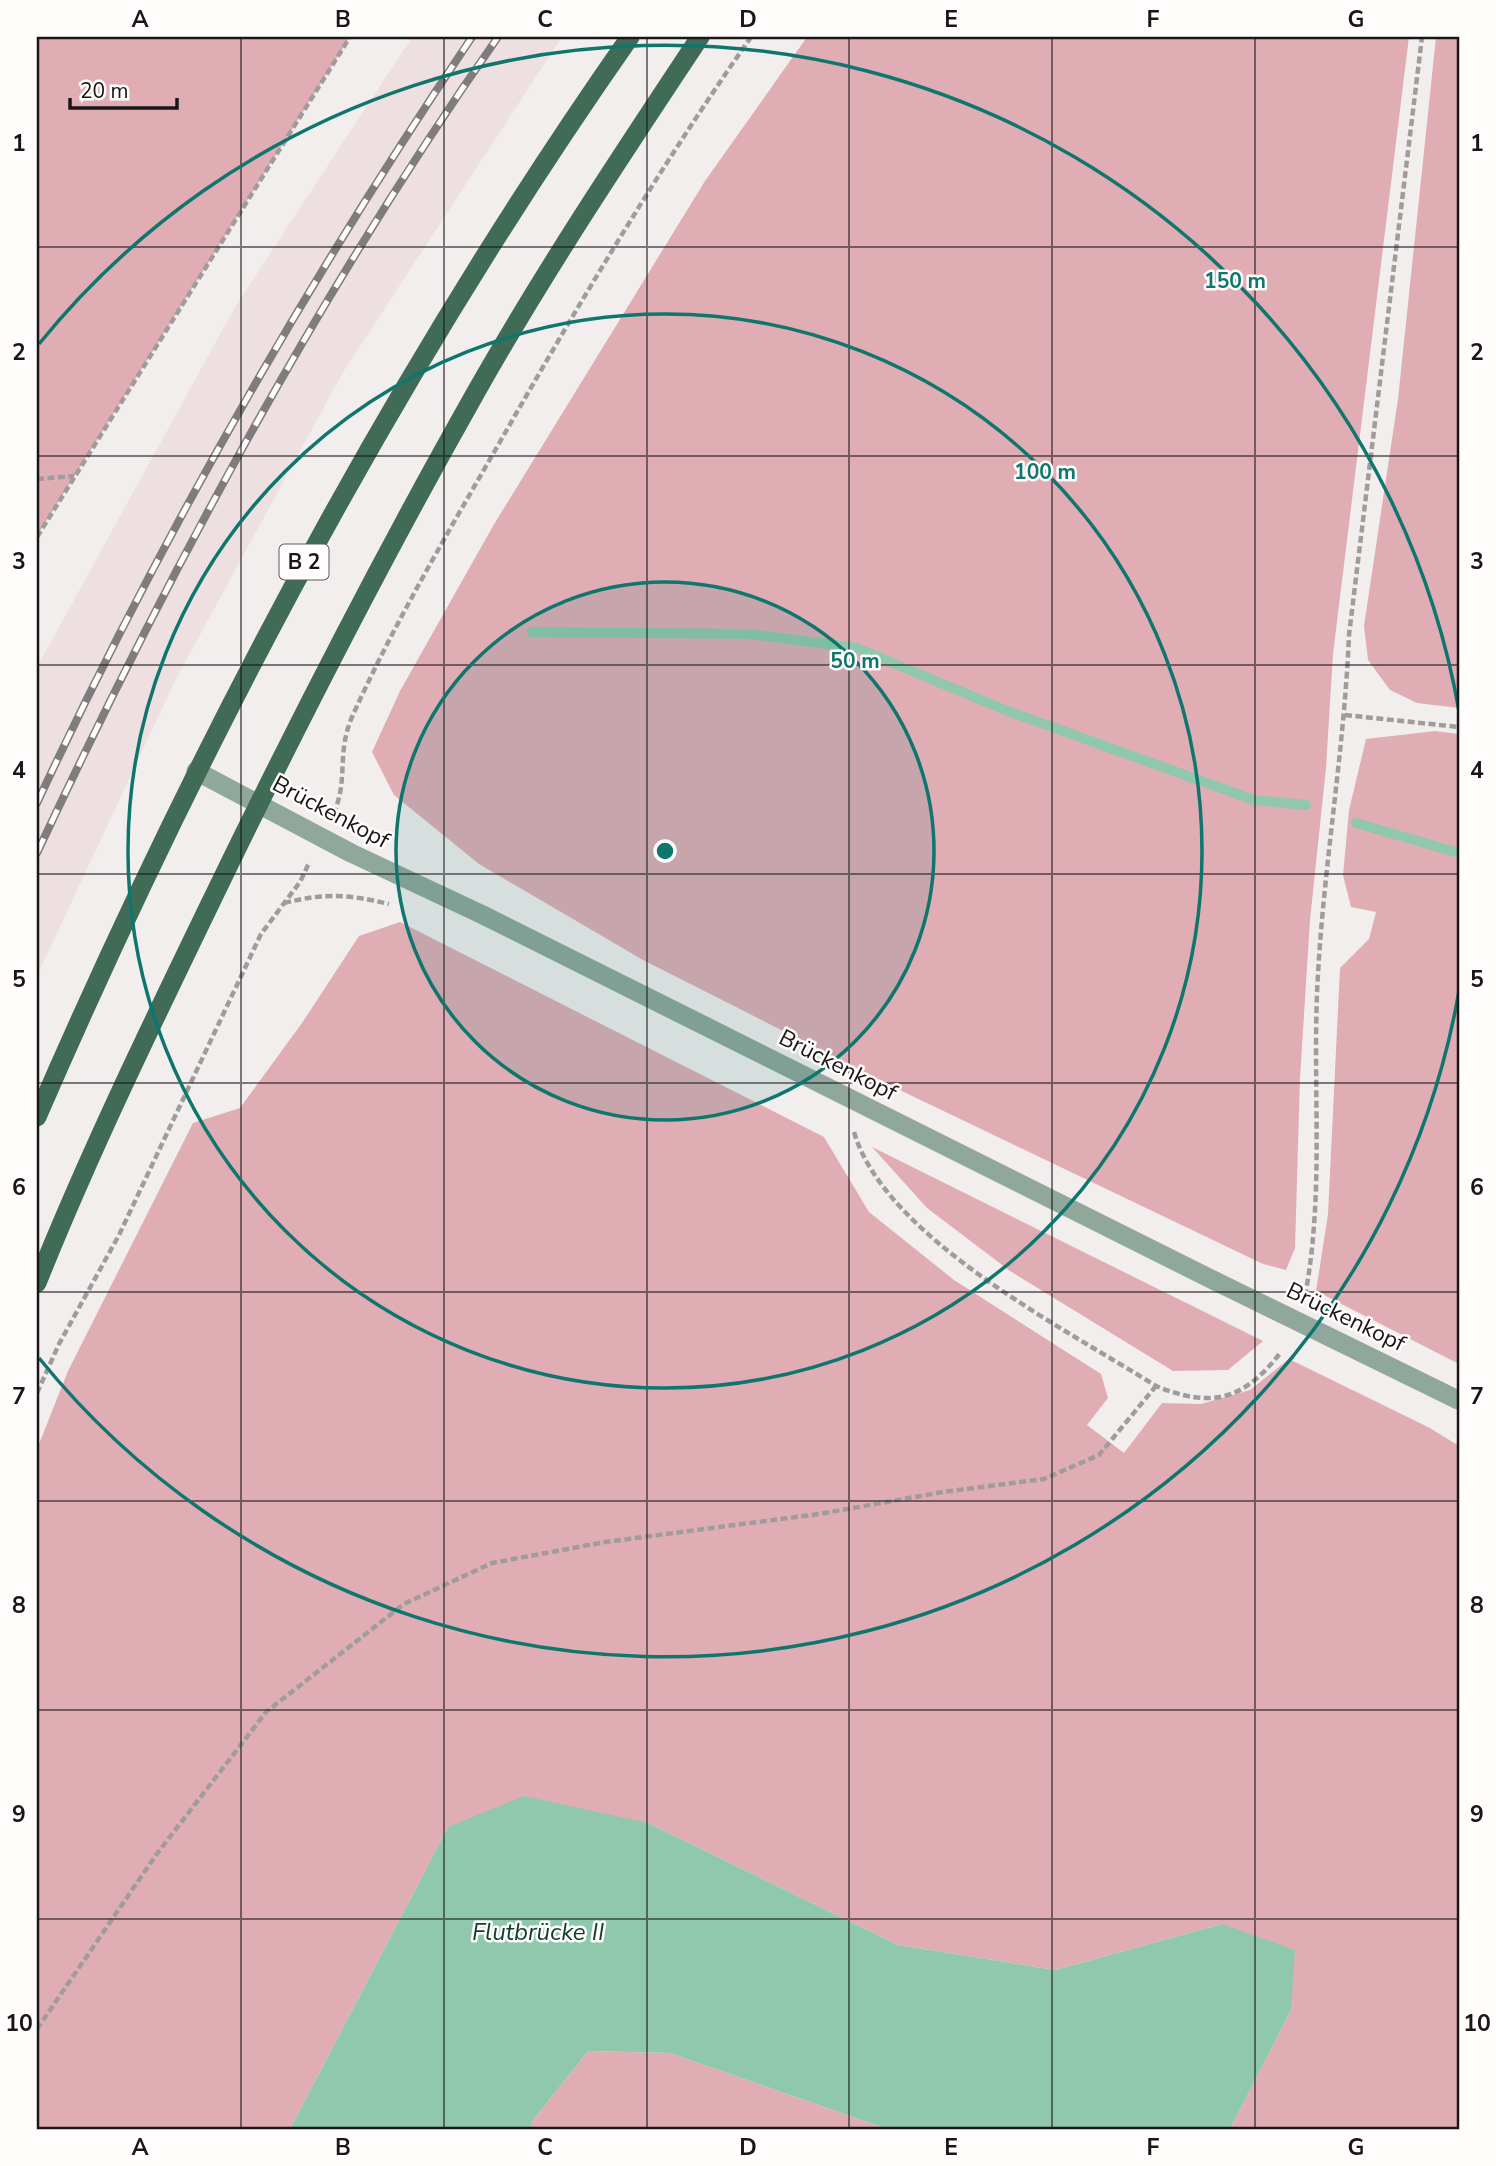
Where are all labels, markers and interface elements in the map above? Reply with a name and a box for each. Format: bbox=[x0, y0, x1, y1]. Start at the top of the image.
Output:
text: A bbox=[131, 4, 149, 35]
text: B bbox=[335, 4, 351, 35]
text: C bbox=[537, 4, 553, 35]
text: D bbox=[739, 4, 757, 35]
text: E bbox=[944, 4, 958, 35]
text: F bbox=[1147, 4, 1160, 35]
text: G bbox=[1348, 4, 1364, 35]
scale bar bbox=[70, 66, 177, 110]
text: 20 m bbox=[80, 77, 129, 105]
text: 1 bbox=[12, 128, 26, 159]
text: 1 bbox=[1470, 128, 1484, 159]
text: 150 m bbox=[1204, 267, 1266, 295]
text: 2 bbox=[12, 337, 26, 368]
text: 2 bbox=[1470, 337, 1484, 368]
text: 100 m bbox=[1014, 458, 1076, 486]
road number: B 2 bbox=[280, 544, 328, 580]
text: 3 bbox=[12, 546, 26, 577]
text: 3 bbox=[1470, 546, 1484, 577]
text: 50 m bbox=[830, 647, 880, 675]
text: 4 bbox=[12, 755, 26, 786]
text: 4 bbox=[1470, 755, 1484, 786]
street label: Brückenkopf bbox=[267, 768, 395, 856]
centre of rings bbox=[653, 839, 677, 863]
text: 5 bbox=[12, 964, 26, 995]
text: 5 bbox=[1470, 964, 1484, 995]
street label: Brückenkopf bbox=[774, 1022, 903, 1108]
text: 6 bbox=[12, 1172, 26, 1203]
text: 6 bbox=[1470, 1172, 1484, 1203]
street label: Brückenkopf bbox=[1281, 1275, 1411, 1359]
text: 7 bbox=[12, 1381, 26, 1412]
text: 7 bbox=[1470, 1381, 1484, 1412]
text: 8 bbox=[12, 1590, 26, 1621]
text: 8 bbox=[1470, 1590, 1484, 1621]
text: 9 bbox=[12, 1799, 26, 1830]
text: 9 bbox=[1470, 1799, 1484, 1830]
water label: Flutbrücke II bbox=[472, 1916, 604, 1948]
text: 10 bbox=[5, 2008, 33, 2039]
text: 10 bbox=[1463, 2008, 1491, 2039]
text: A bbox=[131, 2132, 149, 2163]
text: B bbox=[335, 2132, 351, 2163]
text: C bbox=[537, 2132, 553, 2163]
text: D bbox=[739, 2132, 757, 2163]
text: E bbox=[944, 2132, 958, 2163]
text: F bbox=[1147, 2132, 1160, 2163]
text: G bbox=[1348, 2132, 1364, 2163]

